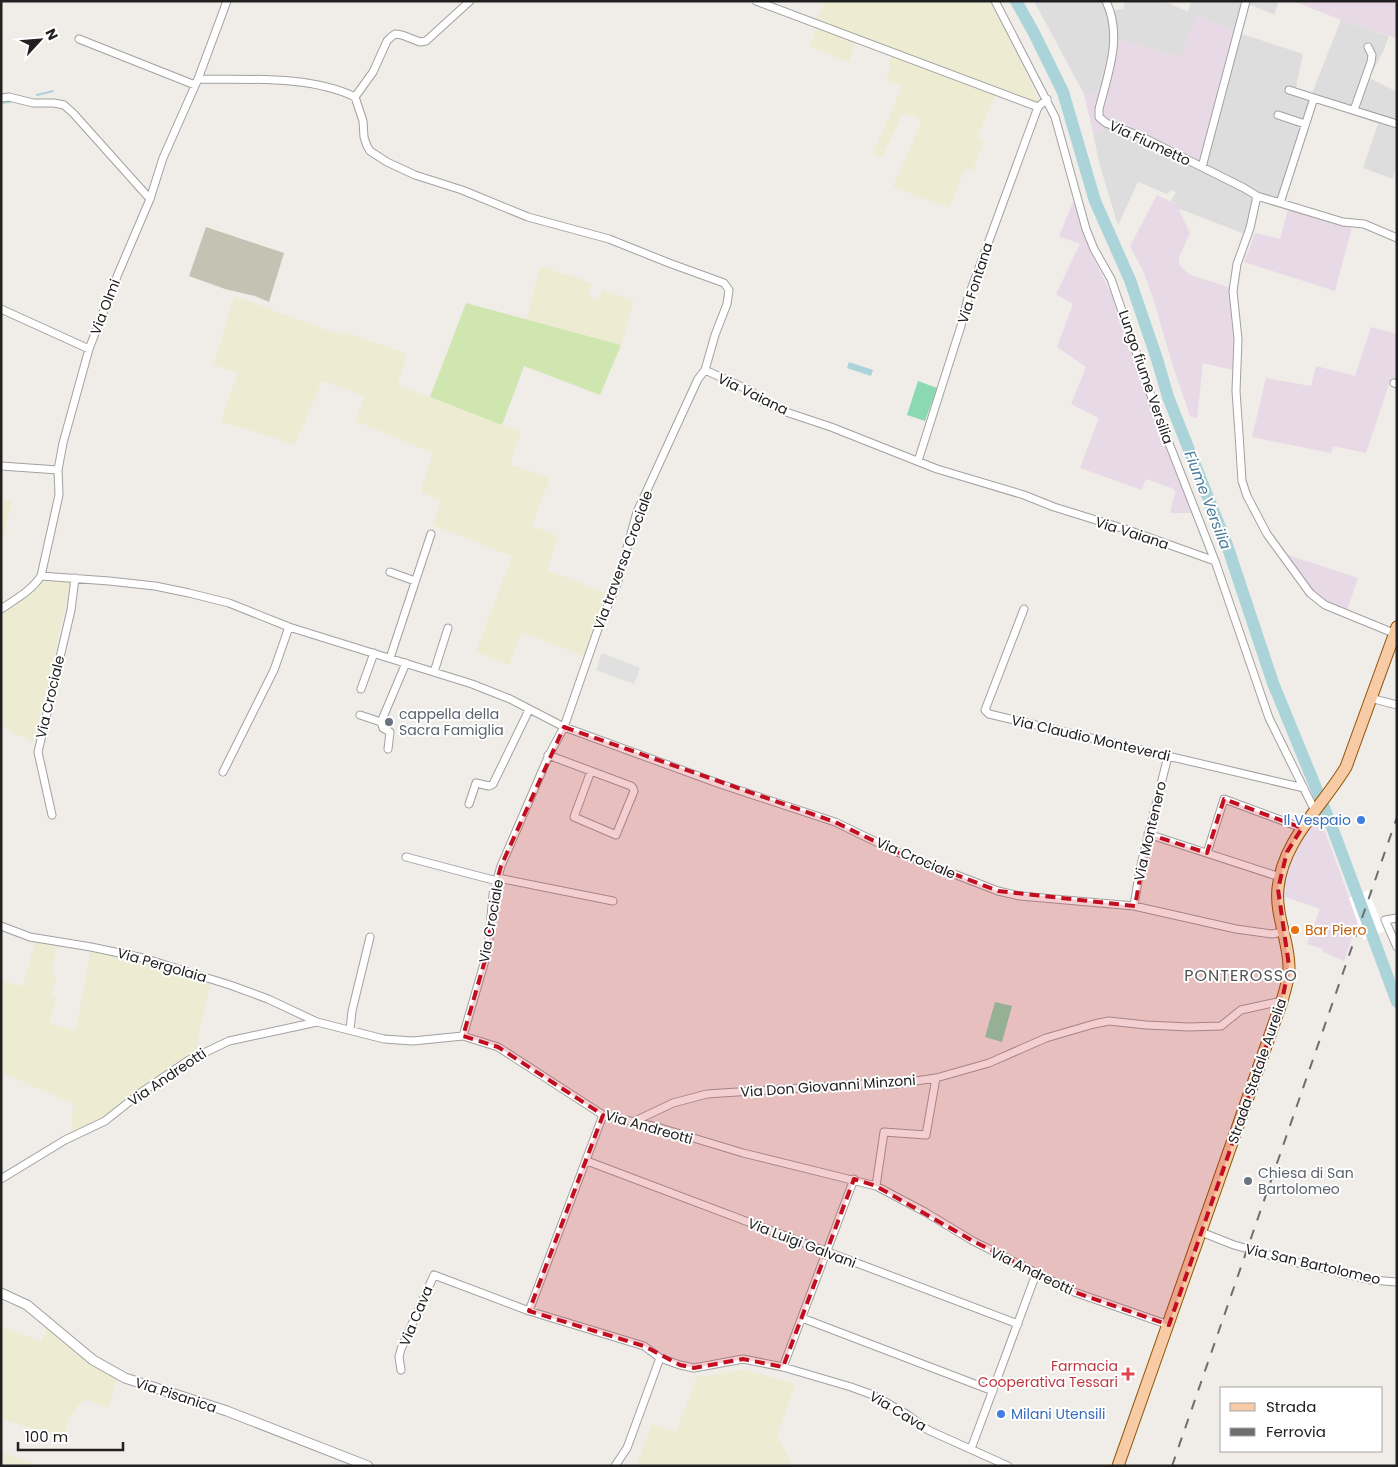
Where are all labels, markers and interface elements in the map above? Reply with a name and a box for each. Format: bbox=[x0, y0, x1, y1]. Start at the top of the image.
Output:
north arrow bbox=[15, 15, 65, 65]
text: N bbox=[40, 25, 63, 43]
street label: Via Fiumetto bbox=[1106, 115, 1194, 171]
street label: Via Fontana bbox=[952, 240, 998, 326]
street label: Via Olmi bbox=[85, 276, 125, 338]
street label: Lungo fiume Versilia bbox=[1114, 307, 1178, 447]
street label: Via Vaiana bbox=[714, 368, 792, 420]
water label: Fiume Versilia bbox=[1180, 448, 1236, 552]
street label: Via traversa Crociale bbox=[589, 487, 658, 632]
street label: Via Vaiana bbox=[1093, 512, 1171, 554]
street label: Via Crociale bbox=[31, 653, 69, 740]
place label: cappella della Sacra Famiglia bbox=[399, 704, 504, 740]
street label: Via Claudio Monteverdi bbox=[1009, 710, 1173, 766]
marker: cappella della Sacra Famiglia bbox=[383, 716, 395, 728]
street label: Via Montenero bbox=[1129, 779, 1171, 883]
place label: Il Vespaio bbox=[1284, 810, 1351, 830]
marker: Il Vespaio bbox=[1355, 814, 1367, 826]
street label: Via Crociale bbox=[873, 832, 959, 884]
street label: Via Crociale bbox=[474, 877, 508, 964]
place label: Bar Piero bbox=[1305, 920, 1366, 940]
marker: Bar Piero bbox=[1289, 924, 1301, 936]
street label: Via Pergolaia bbox=[115, 943, 209, 987]
district label: PONTEROSSO bbox=[1184, 964, 1298, 987]
street label: Strada Statale Aurelia bbox=[1223, 996, 1291, 1146]
street label: Via Andreotti bbox=[124, 1043, 210, 1111]
street label: Via Don Giovanni Minzoni bbox=[740, 1070, 916, 1102]
street label: Via Andreotti bbox=[603, 1105, 695, 1149]
place label: Chiesa di San Bartolomeo bbox=[1258, 1163, 1354, 1199]
marker: Chiesa di San Bartolomeo bbox=[1242, 1175, 1254, 1187]
street label: Via Luigi Galvani bbox=[745, 1213, 859, 1273]
street label: Via San Bartolomeo bbox=[1243, 1239, 1383, 1289]
street label: Via Andreotti bbox=[987, 1242, 1077, 1300]
street label: Via Cava bbox=[394, 1283, 438, 1349]
place label: Farmacia Cooperativa Tessari bbox=[978, 1356, 1118, 1392]
marker: Farmacia Cooperativa Tessari bbox=[1122, 1368, 1134, 1380]
street label: Via Pisanica bbox=[133, 1372, 219, 1418]
street label: Via Cava bbox=[866, 1386, 930, 1436]
legend bbox=[1220, 1387, 1383, 1452]
text: Strada bbox=[1266, 1396, 1316, 1417]
place label: Milani Utensili bbox=[1011, 1404, 1105, 1424]
marker: Milani Utensili bbox=[995, 1408, 1007, 1420]
scale bar bbox=[18, 1420, 122, 1452]
text: Ferrovia bbox=[1266, 1421, 1326, 1442]
text: 100 m bbox=[25, 1426, 68, 1447]

